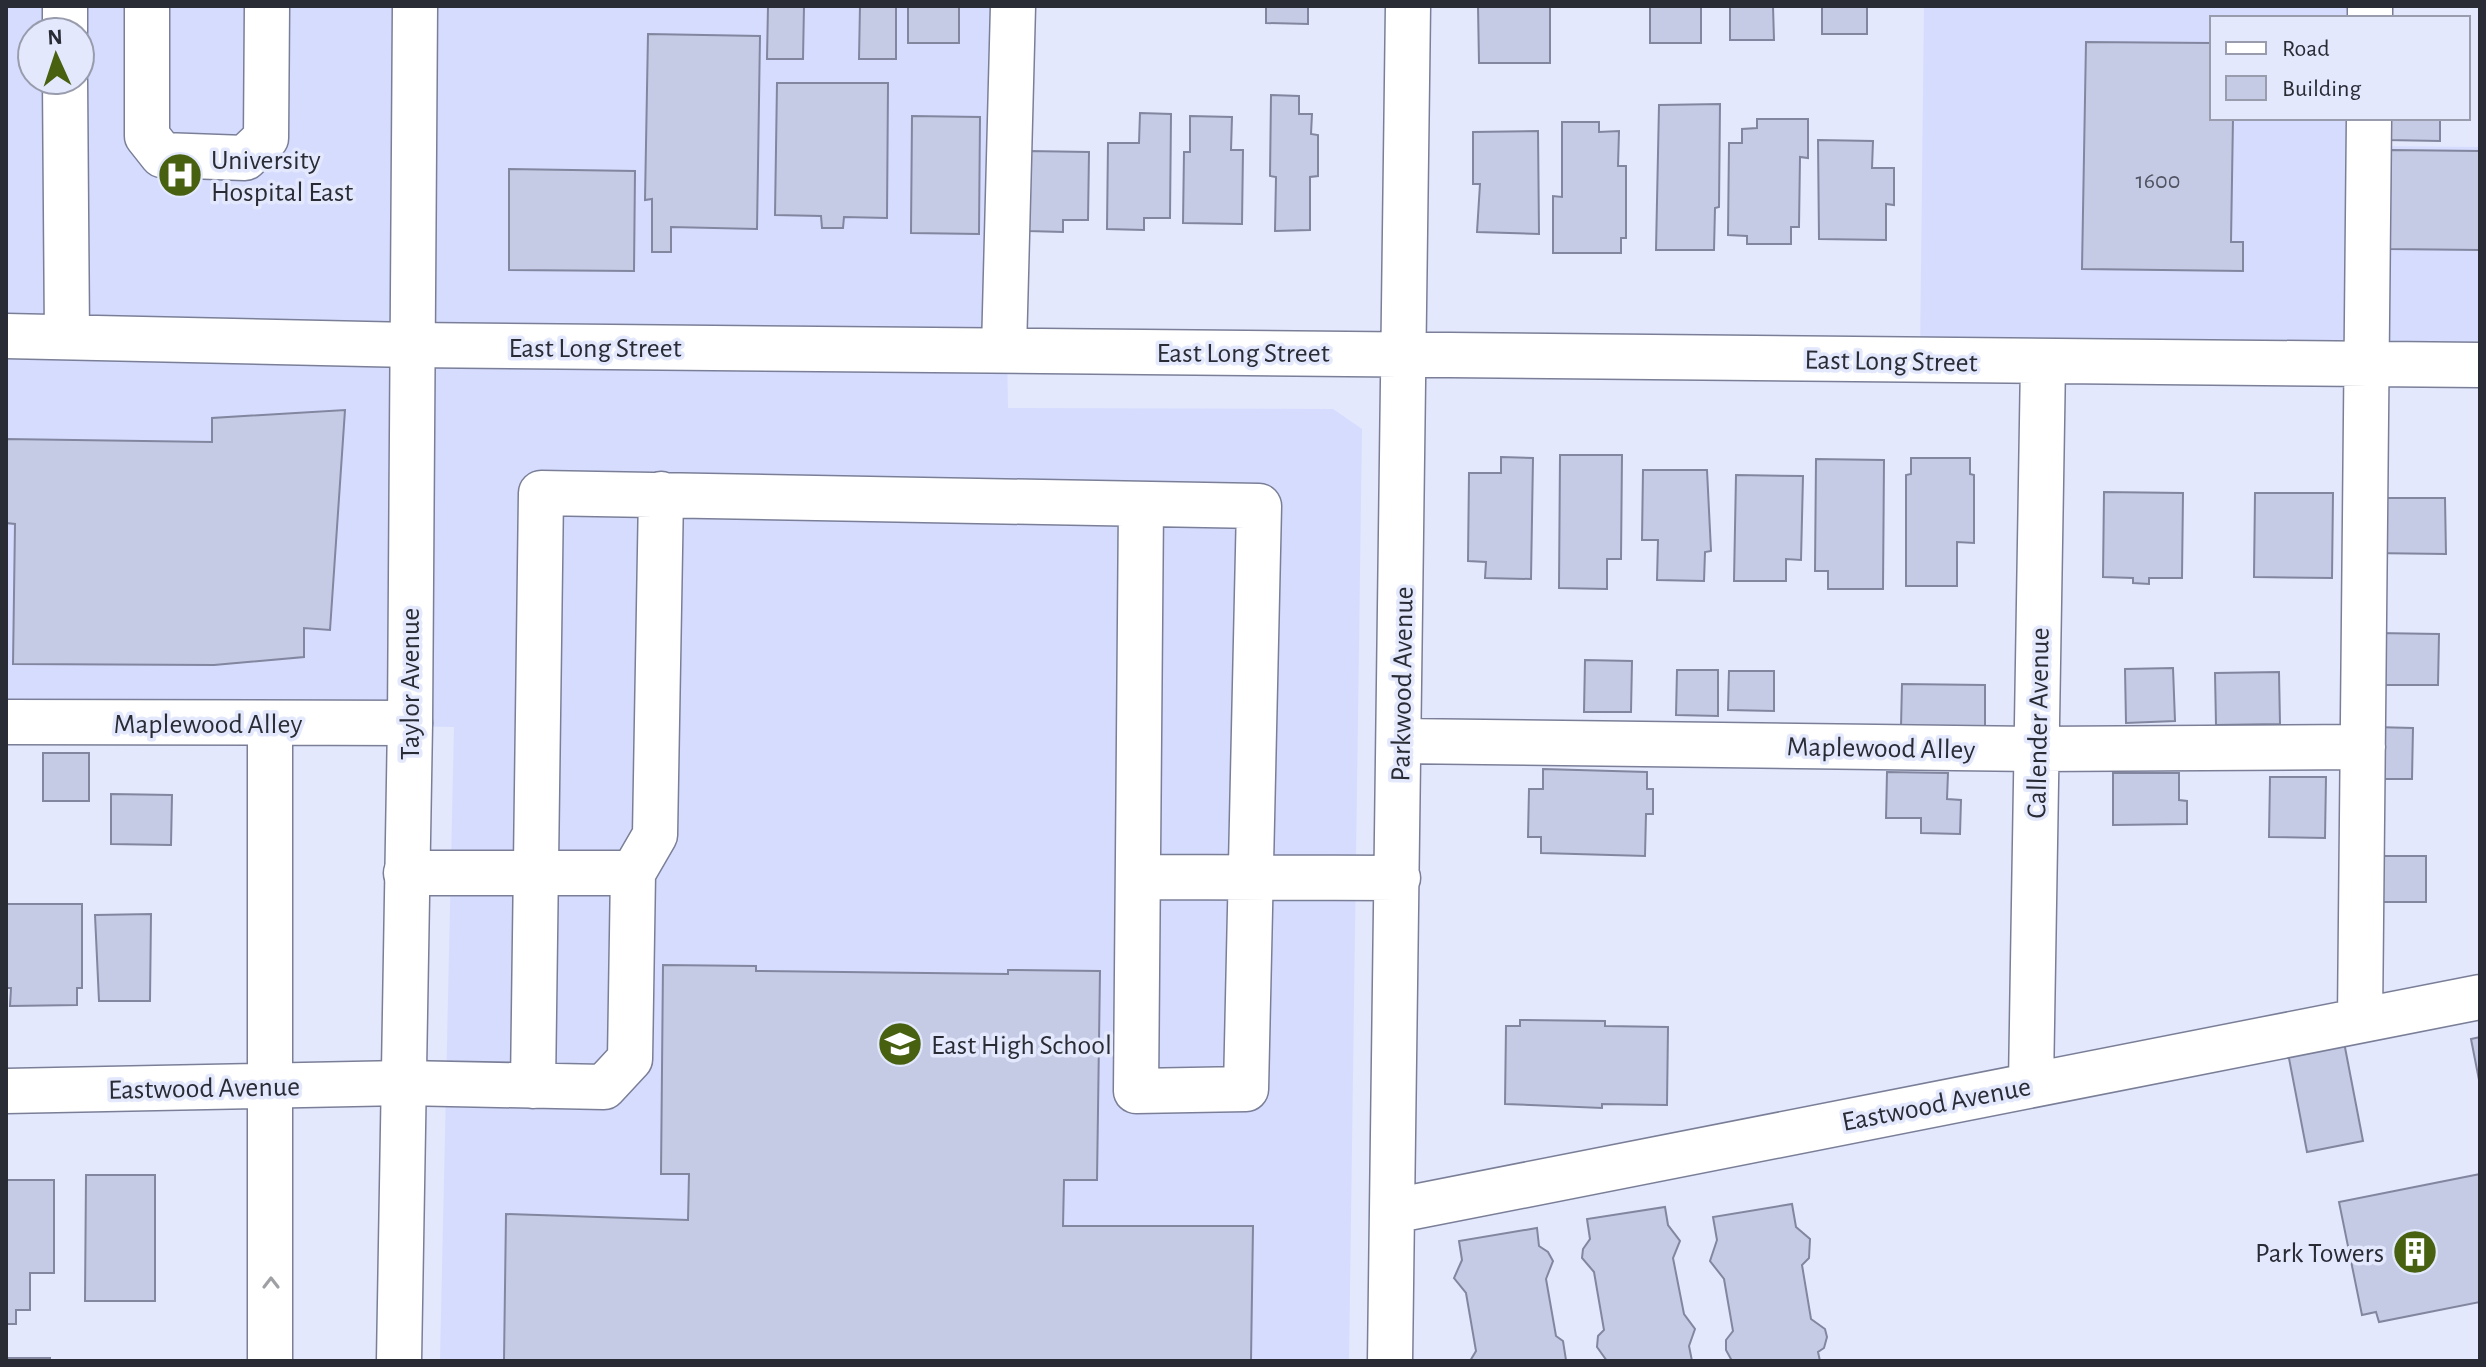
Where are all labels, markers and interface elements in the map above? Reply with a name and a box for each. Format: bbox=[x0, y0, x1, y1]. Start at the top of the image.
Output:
north arrow bbox=[16, 16, 96, 96]
legend bbox=[2210, 16, 2470, 120]
text: N bbox=[47, 26, 63, 48]
text: Road bbox=[2282, 37, 2330, 61]
text: Building bbox=[2282, 77, 2361, 101]
place label: University Hospital East bbox=[211, 147, 353, 207]
hospital icon: University Hospital East bbox=[156, 151, 204, 199]
house number: 1600 bbox=[2136, 169, 2180, 193]
street label: East Long Street bbox=[508, 335, 682, 363]
street label: East Long Street bbox=[1156, 340, 1330, 368]
street label: East Long Street bbox=[1804, 346, 1978, 378]
street label: Parkwood Avenue bbox=[1387, 586, 1419, 782]
street label: Taylor Avenue bbox=[397, 608, 425, 760]
street label: Callender Avenue bbox=[2023, 627, 2055, 819]
street label: Maplewood Alley bbox=[114, 711, 302, 739]
street label: Maplewood Alley bbox=[1786, 733, 1976, 765]
school or university icon: East High School bbox=[876, 1020, 924, 1068]
place label: East High School bbox=[931, 1032, 1112, 1060]
street label: Eastwood Avenue bbox=[108, 1073, 300, 1105]
street label: Eastwood Avenue bbox=[1840, 1073, 2033, 1137]
building icon: Park Towers bbox=[2391, 1228, 2439, 1276]
place label: Park Towers bbox=[2255, 1240, 2384, 1268]
one-way arrow bbox=[262, 1276, 280, 1289]

